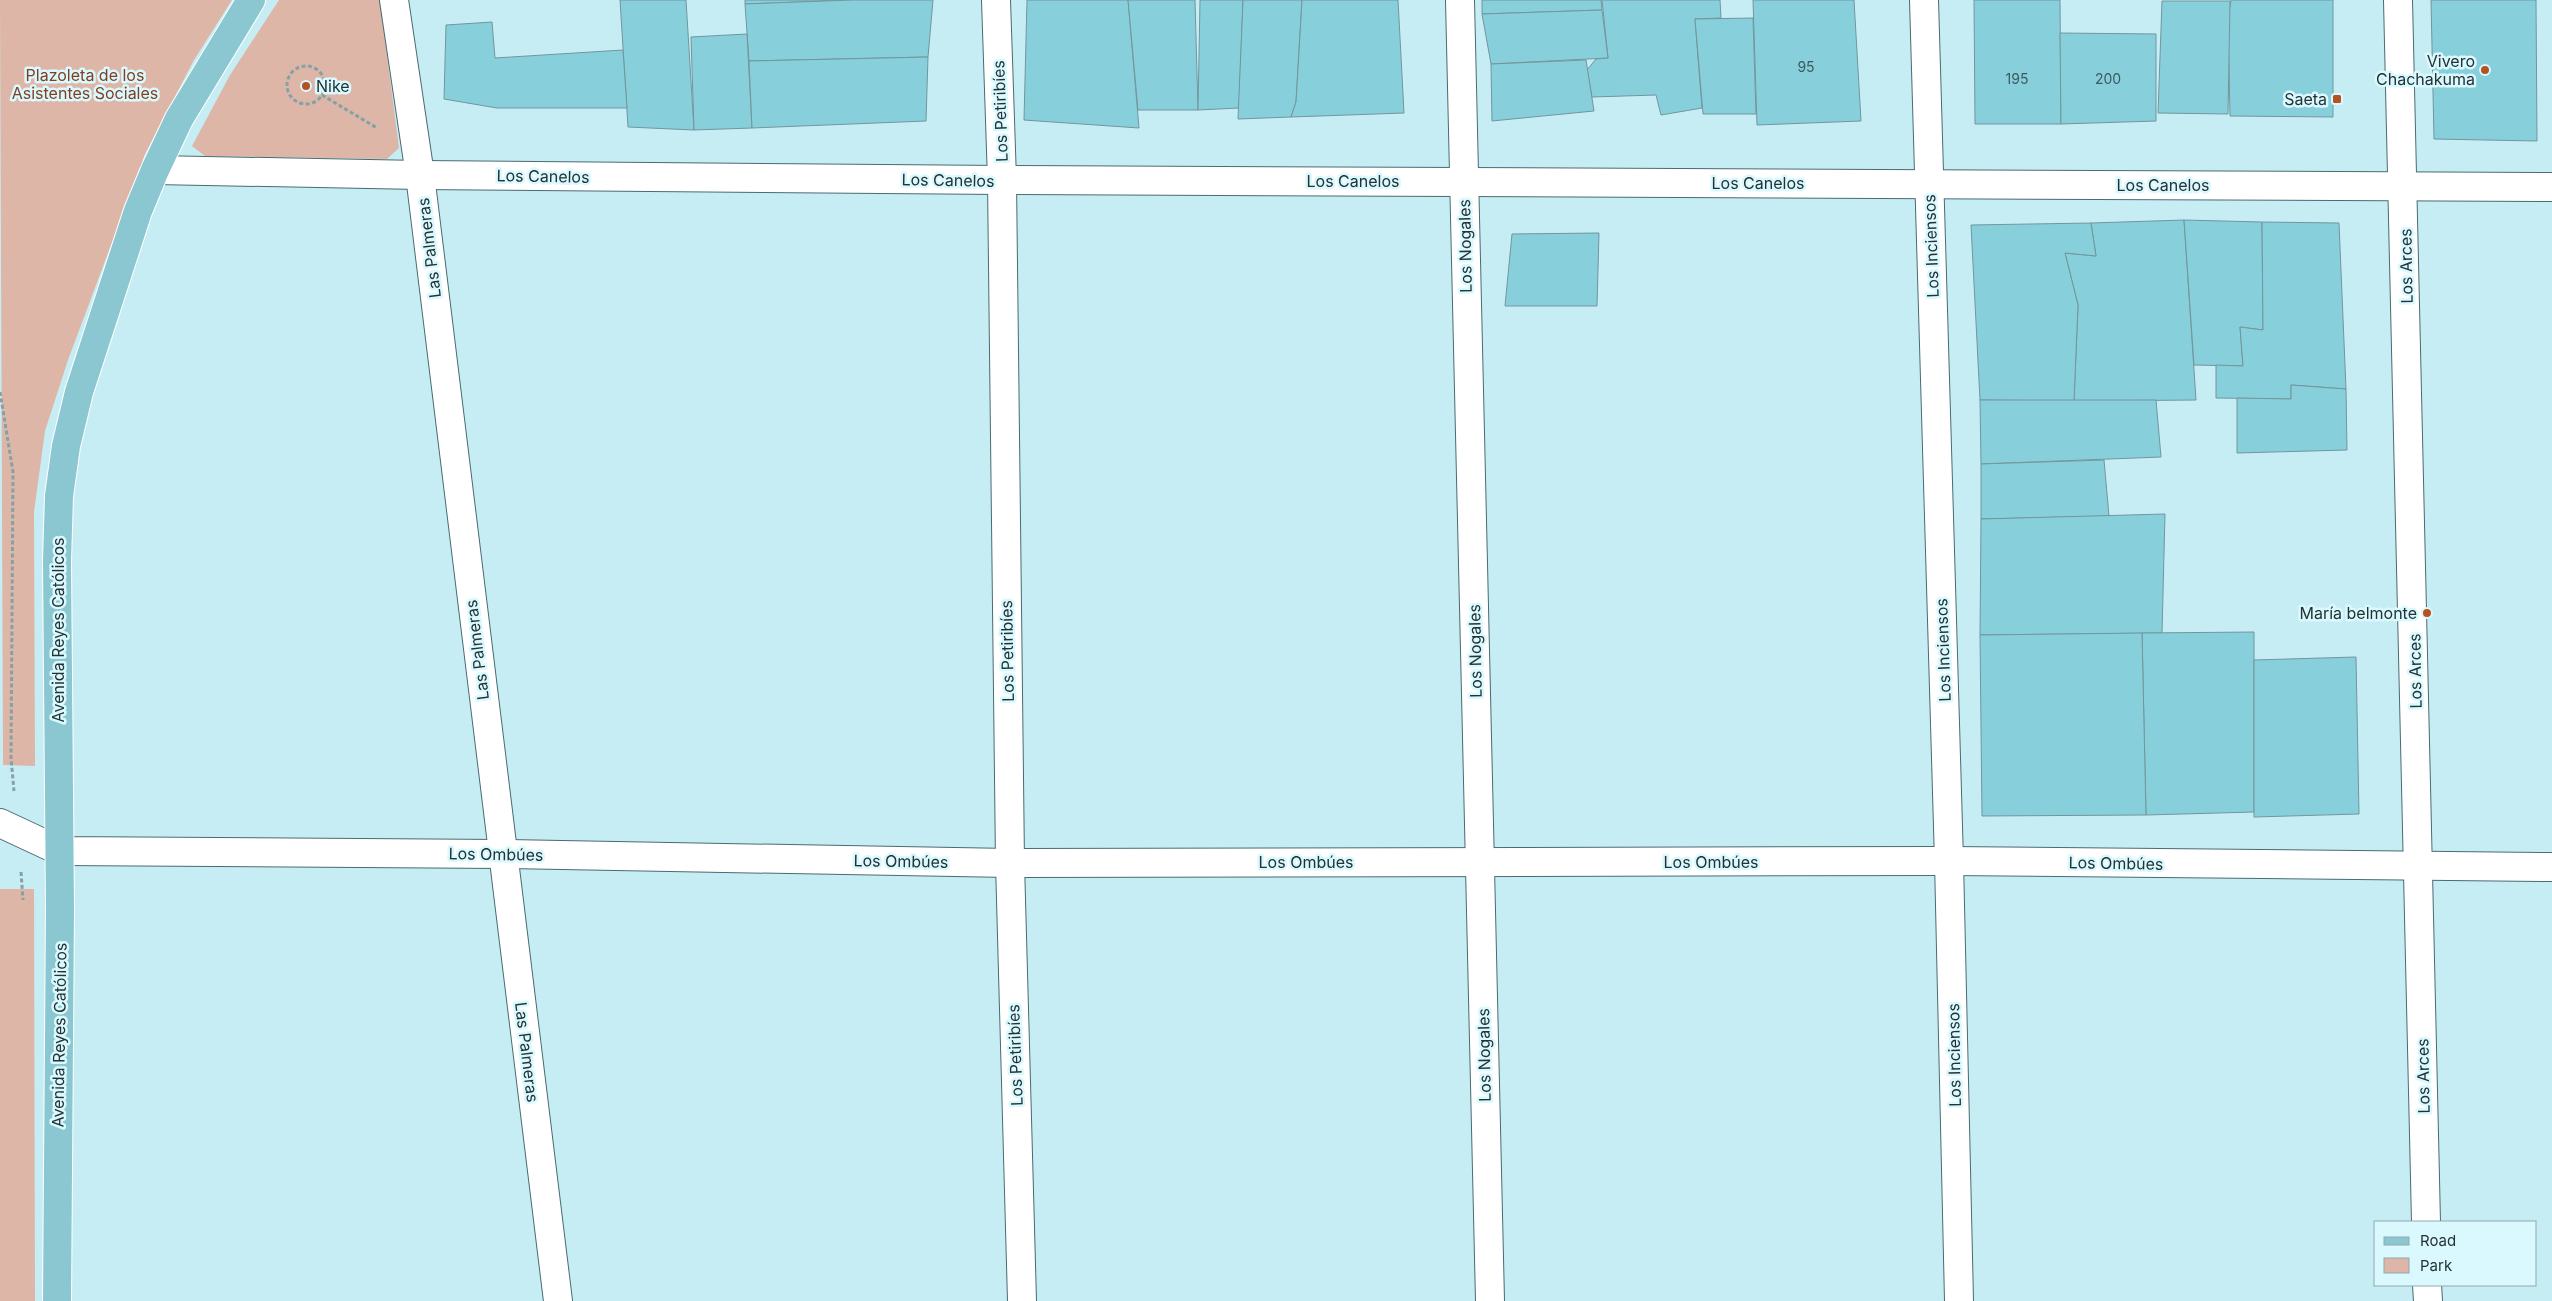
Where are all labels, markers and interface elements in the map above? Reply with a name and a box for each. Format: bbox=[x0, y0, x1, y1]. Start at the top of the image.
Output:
place label: Vivero Chachakuma bbox=[2376, 51, 2475, 89]
house number: 95 bbox=[1797, 58, 1815, 75]
street label: Los Petiribíes bbox=[988, 60, 1012, 162]
marker: Vivero Chachakuma bbox=[2479, 64, 2491, 76]
park label: Plazoleta de los Asistentes Sociales bbox=[12, 65, 158, 103]
house number: 195 bbox=[2006, 70, 2028, 87]
house number: 200 bbox=[2095, 70, 2121, 87]
place label: Nike bbox=[316, 76, 350, 96]
marker: Nike bbox=[300, 80, 312, 92]
place label: Saeta bbox=[2284, 89, 2327, 109]
marker: Saeta bbox=[2331, 93, 2343, 105]
street label: Los Canelos bbox=[496, 165, 590, 187]
street label: Los Canelos bbox=[901, 169, 995, 191]
street label: Los Canelos bbox=[1307, 171, 1399, 191]
street label: Los Canelos bbox=[1712, 173, 1804, 193]
street label: Los Canelos bbox=[2117, 175, 2209, 195]
street label: Los Inciensos bbox=[1919, 194, 1943, 298]
street label: Las Palmeras bbox=[413, 197, 445, 299]
street label: Los Nogales bbox=[1454, 199, 1476, 293]
street label: Los Arces bbox=[2395, 228, 2417, 304]
street label: Avenida Reyes Católicos bbox=[48, 538, 68, 722]
street label: Los Inciensos bbox=[1931, 598, 1955, 702]
street label: Las Palmeras bbox=[461, 599, 493, 701]
street label: Los Petiribíes bbox=[996, 600, 1018, 702]
place label: María belmonte bbox=[2299, 603, 2417, 623]
street label: Los Nogales bbox=[1464, 604, 1486, 698]
marker: María belmonte bbox=[2421, 607, 2433, 619]
street label: Los Arces bbox=[2404, 633, 2426, 709]
street label: Los Ombúes bbox=[448, 843, 544, 865]
street label: Los Ombúes bbox=[853, 850, 949, 872]
street label: Los Ombúes bbox=[1259, 852, 1353, 872]
street label: Los Ombúes bbox=[1664, 852, 1758, 872]
street label: Los Ombúes bbox=[2068, 852, 2164, 874]
street label: Avenida Reyes Católicos bbox=[47, 942, 71, 1128]
street label: Las Palmeras bbox=[511, 1001, 543, 1103]
street label: Los Inciensos bbox=[1943, 1003, 1965, 1107]
street label: Los Petiribíes bbox=[1003, 1004, 1027, 1106]
street label: Los Nogales bbox=[1473, 1008, 1495, 1102]
street label: Los Arces bbox=[2412, 1038, 2434, 1114]
legend bbox=[2374, 1221, 2537, 1286]
text: Road bbox=[2420, 1231, 2456, 1250]
text: Park bbox=[2420, 1256, 2453, 1275]

